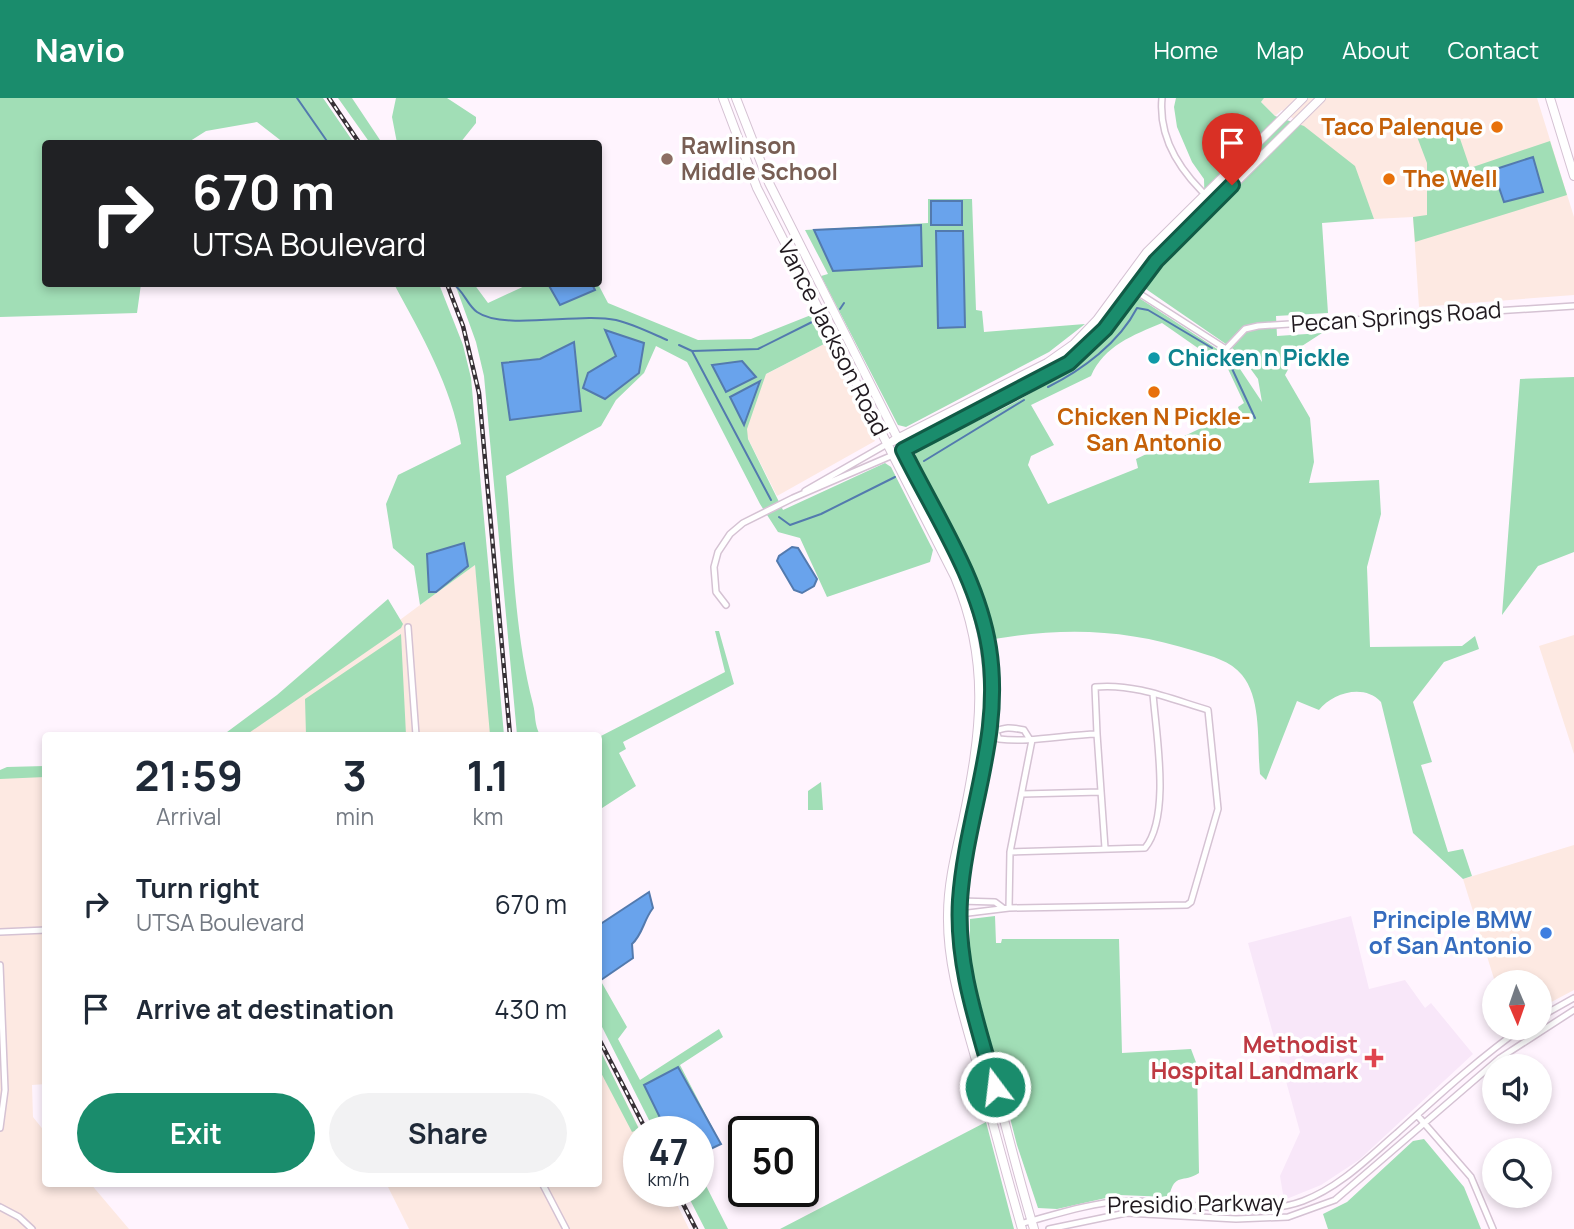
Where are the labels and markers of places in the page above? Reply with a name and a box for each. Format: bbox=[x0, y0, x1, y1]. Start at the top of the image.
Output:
place label: Taco Palenque bbox=[1321, 110, 1483, 142]
pin bbox=[1202, 113, 1262, 185]
marker: Taco Palenque bbox=[1489, 119, 1505, 135]
place label: Rawlinson Middle School bbox=[681, 129, 838, 187]
marker: Rawlinson Middle School bbox=[659, 151, 675, 167]
place label: The Well bbox=[1403, 162, 1498, 194]
marker: The Well bbox=[1381, 171, 1397, 187]
place label: Chicken n Pickle bbox=[1168, 341, 1350, 373]
marker: Chicken n Pickle bbox=[1146, 350, 1162, 366]
marker: Chicken N Pickle- San Antonio bbox=[1146, 384, 1162, 400]
place label: Chicken N Pickle- San Antonio bbox=[1057, 400, 1251, 458]
place label: Principle BMW of San Antonio bbox=[1369, 903, 1533, 961]
marker: Principle BMW of San Antonio bbox=[1538, 925, 1554, 941]
place label: Methodist Hospital Landmark bbox=[1151, 1028, 1359, 1086]
marker: Methodist Hospital Landmark bbox=[1364, 1048, 1384, 1068]

